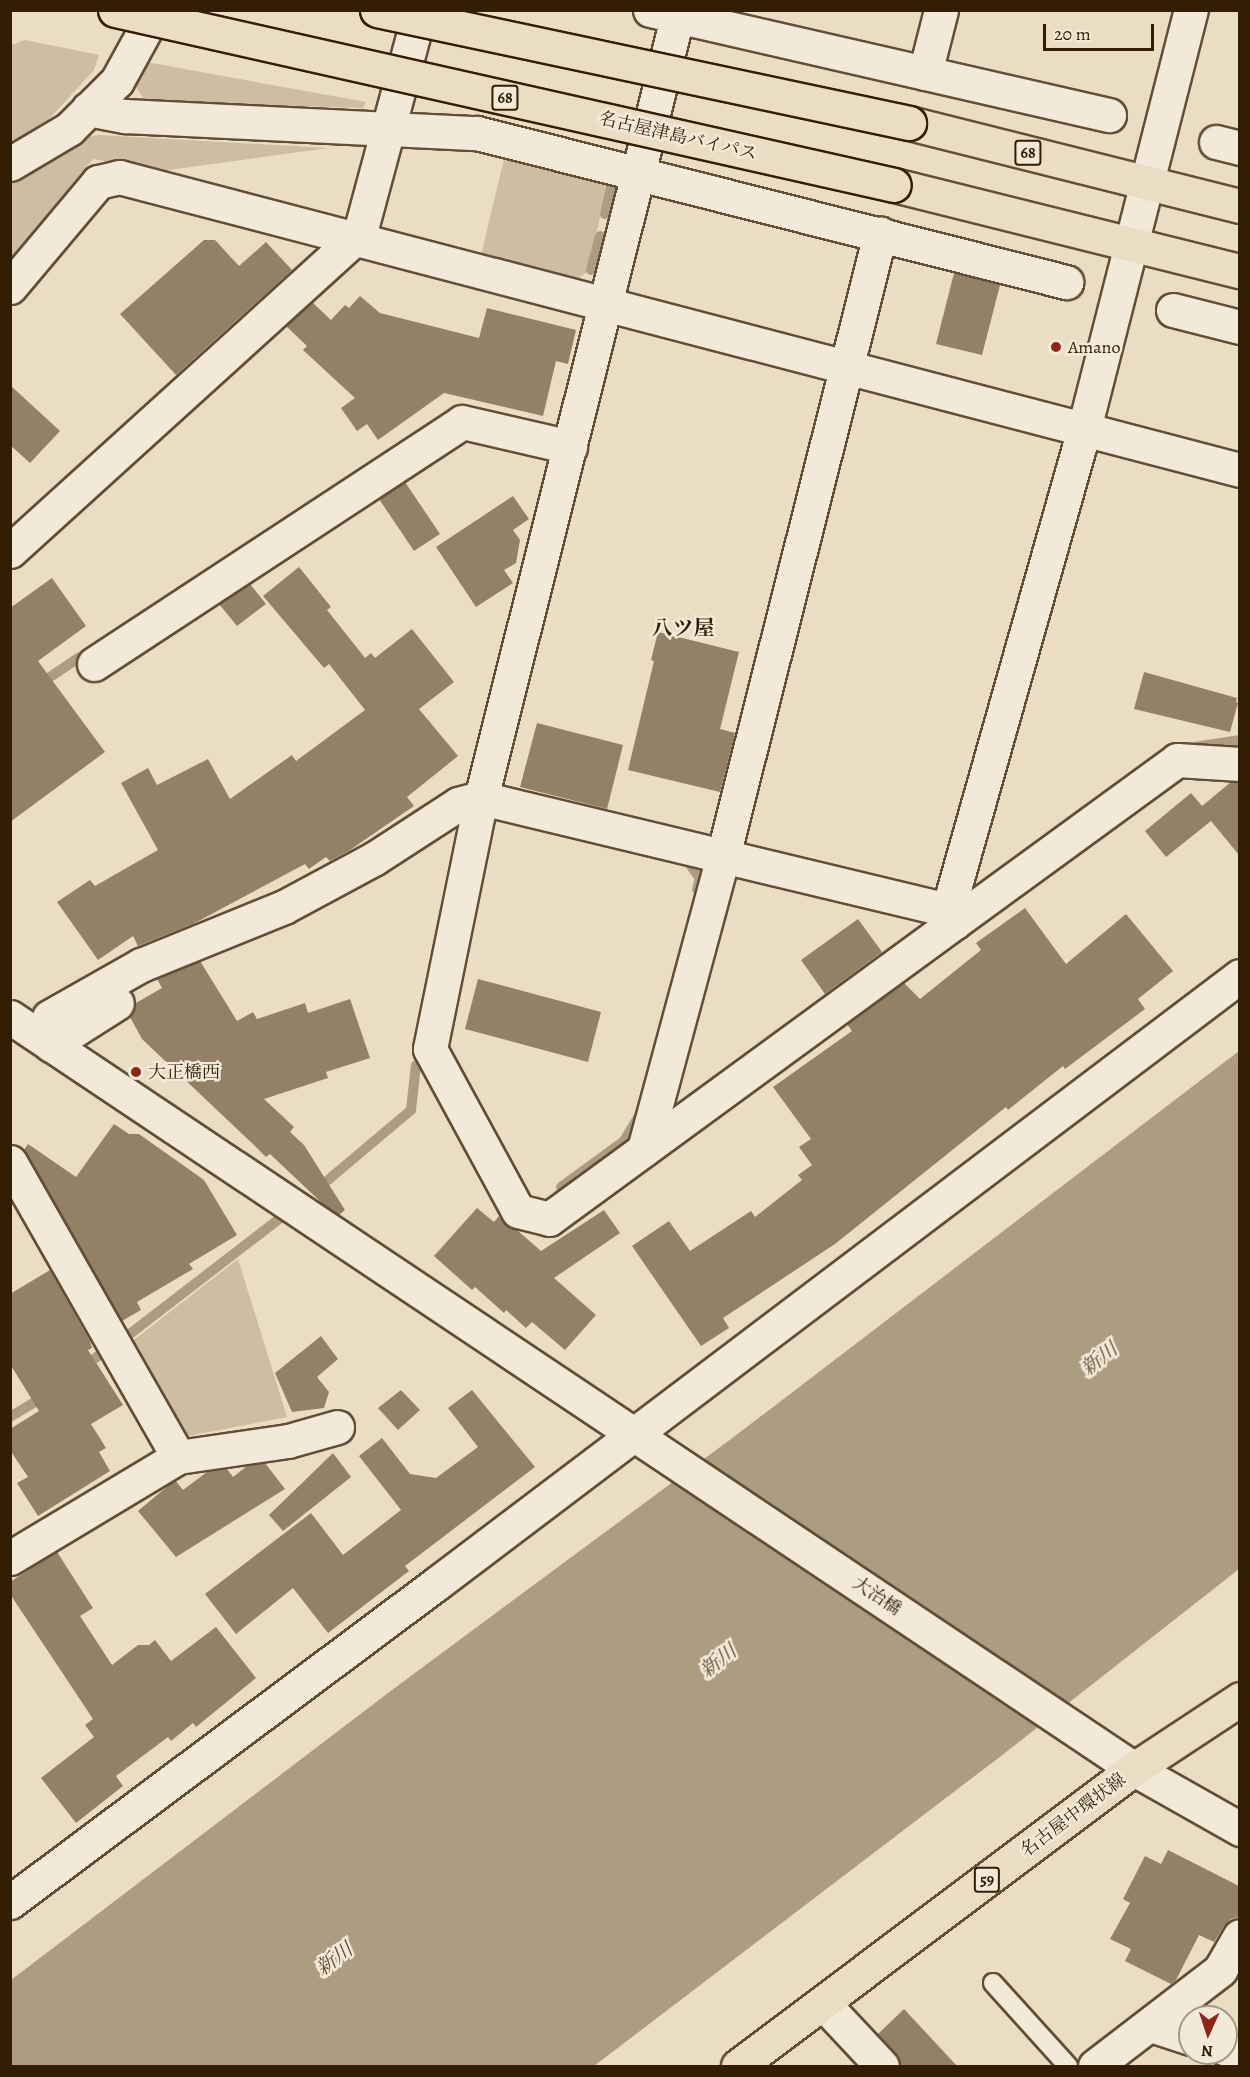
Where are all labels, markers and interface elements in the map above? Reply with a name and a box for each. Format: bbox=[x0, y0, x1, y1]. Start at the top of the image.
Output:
scale bar bbox=[1046, 12, 1157, 50]
text: 20 m bbox=[1054, 22, 1091, 46]
road number: 68 bbox=[490, 85, 520, 111]
street label: 名古屋津島バイパス bbox=[597, 107, 759, 165]
road number: 68 bbox=[1013, 140, 1043, 166]
place label: Amano bbox=[1068, 336, 1120, 358]
marker: Amano bbox=[1049, 340, 1063, 354]
district label: 八ツ屋 bbox=[652, 615, 714, 641]
place label: 大正橋西 bbox=[148, 1061, 220, 1083]
marker: 大正橋西 bbox=[129, 1065, 143, 1079]
water label: 新川 bbox=[1076, 1337, 1122, 1381]
street label: 大治橋 bbox=[849, 1572, 905, 1620]
water label: 新川 bbox=[695, 1639, 741, 1683]
street label: 名古屋中環状線 bbox=[1016, 1768, 1130, 1862]
road number: 59 bbox=[974, 1867, 1000, 1893]
water label: 新川 bbox=[311, 1937, 357, 1981]
north arrow bbox=[1178, 2005, 1238, 2065]
text: N bbox=[1201, 2040, 1214, 2062]

